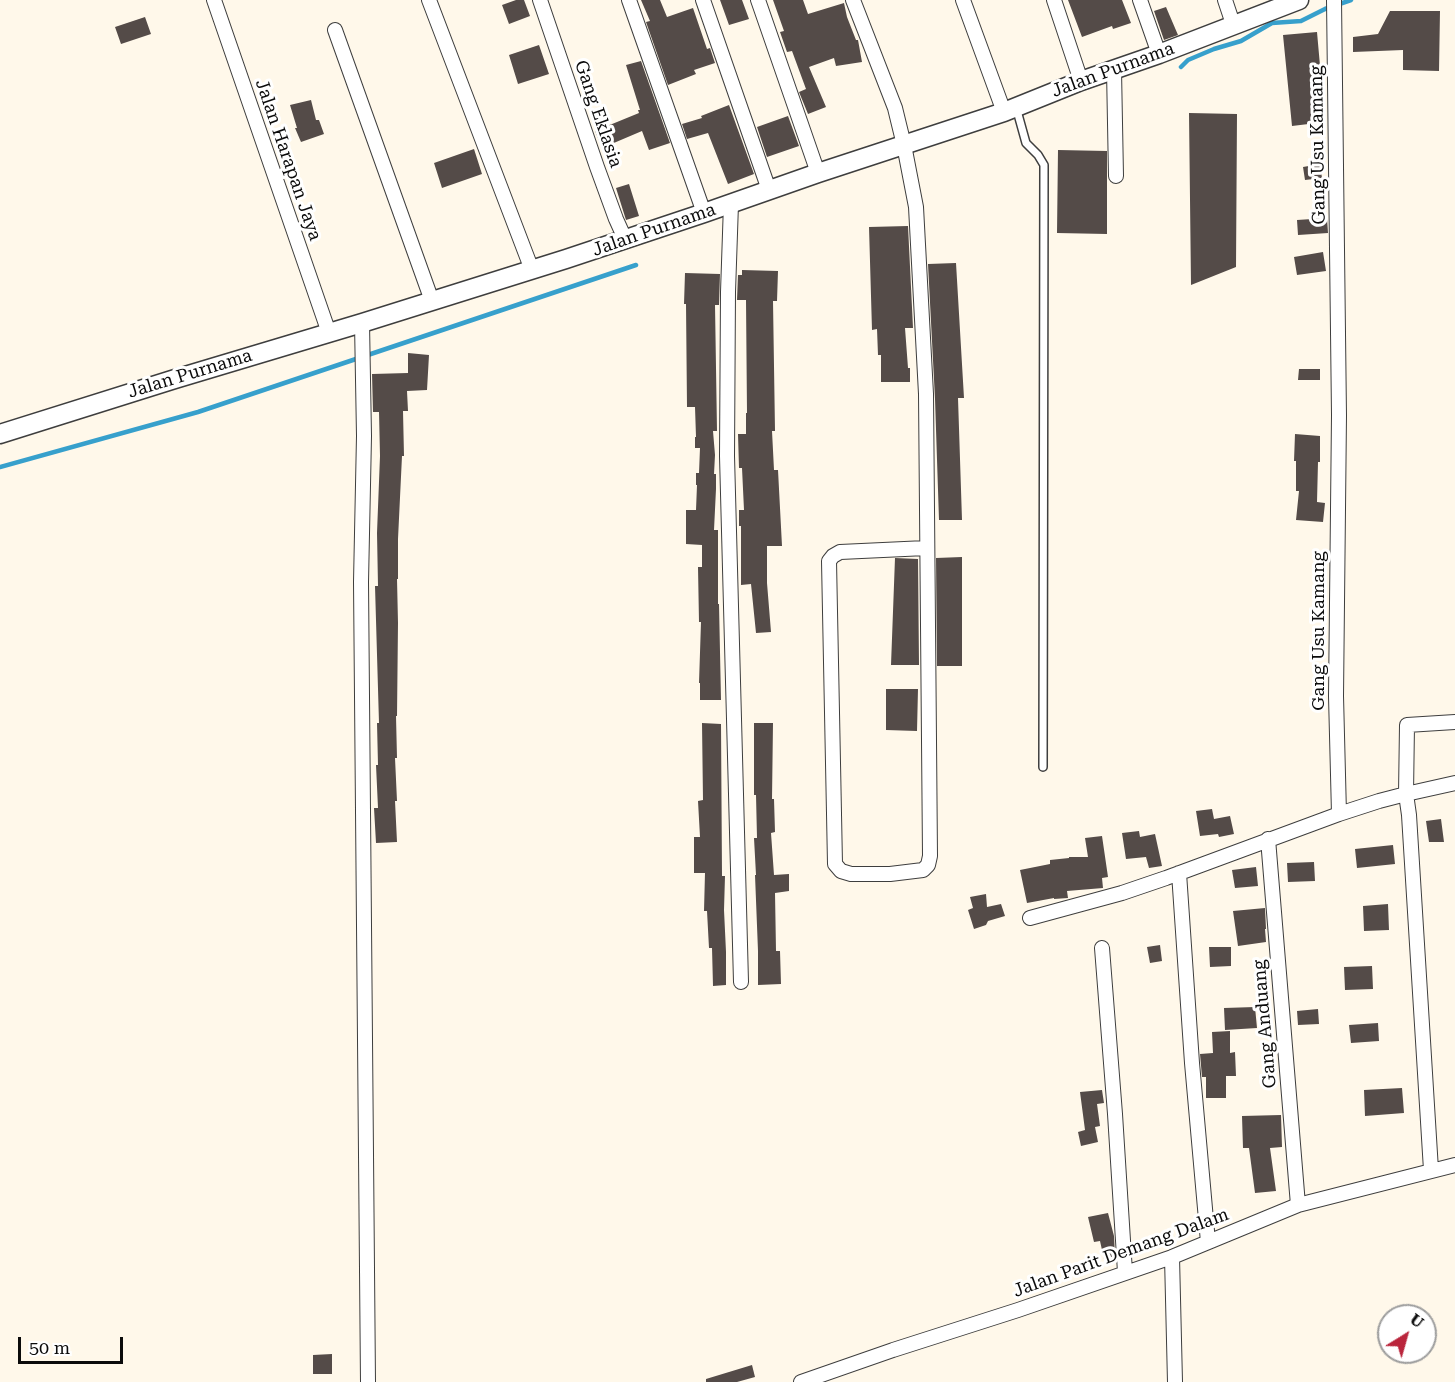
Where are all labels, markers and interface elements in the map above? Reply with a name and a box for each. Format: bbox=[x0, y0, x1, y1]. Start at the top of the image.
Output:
street label: Jalan Purnama bbox=[1049, 38, 1177, 102]
street label: Gang Eklasia bbox=[570, 57, 626, 171]
street label: Gang Usu Kamang bbox=[1306, 65, 1330, 225]
street label: Jalan Harapan Jaya bbox=[250, 77, 326, 243]
street label: Jalan Purnama bbox=[590, 199, 718, 261]
street label: Jalan Purnama bbox=[125, 345, 255, 403]
street label: Gang Usu Kamang bbox=[1308, 551, 1330, 711]
street label: Gang Anduang bbox=[1249, 959, 1281, 1089]
street label: Jalan Parit Demang Dalam bbox=[1010, 1204, 1232, 1302]
north arrow bbox=[1377, 1304, 1437, 1364]
text: U bbox=[1406, 1310, 1428, 1332]
scale bar bbox=[21, 1325, 126, 1363]
text: 50 m bbox=[29, 1337, 70, 1358]

